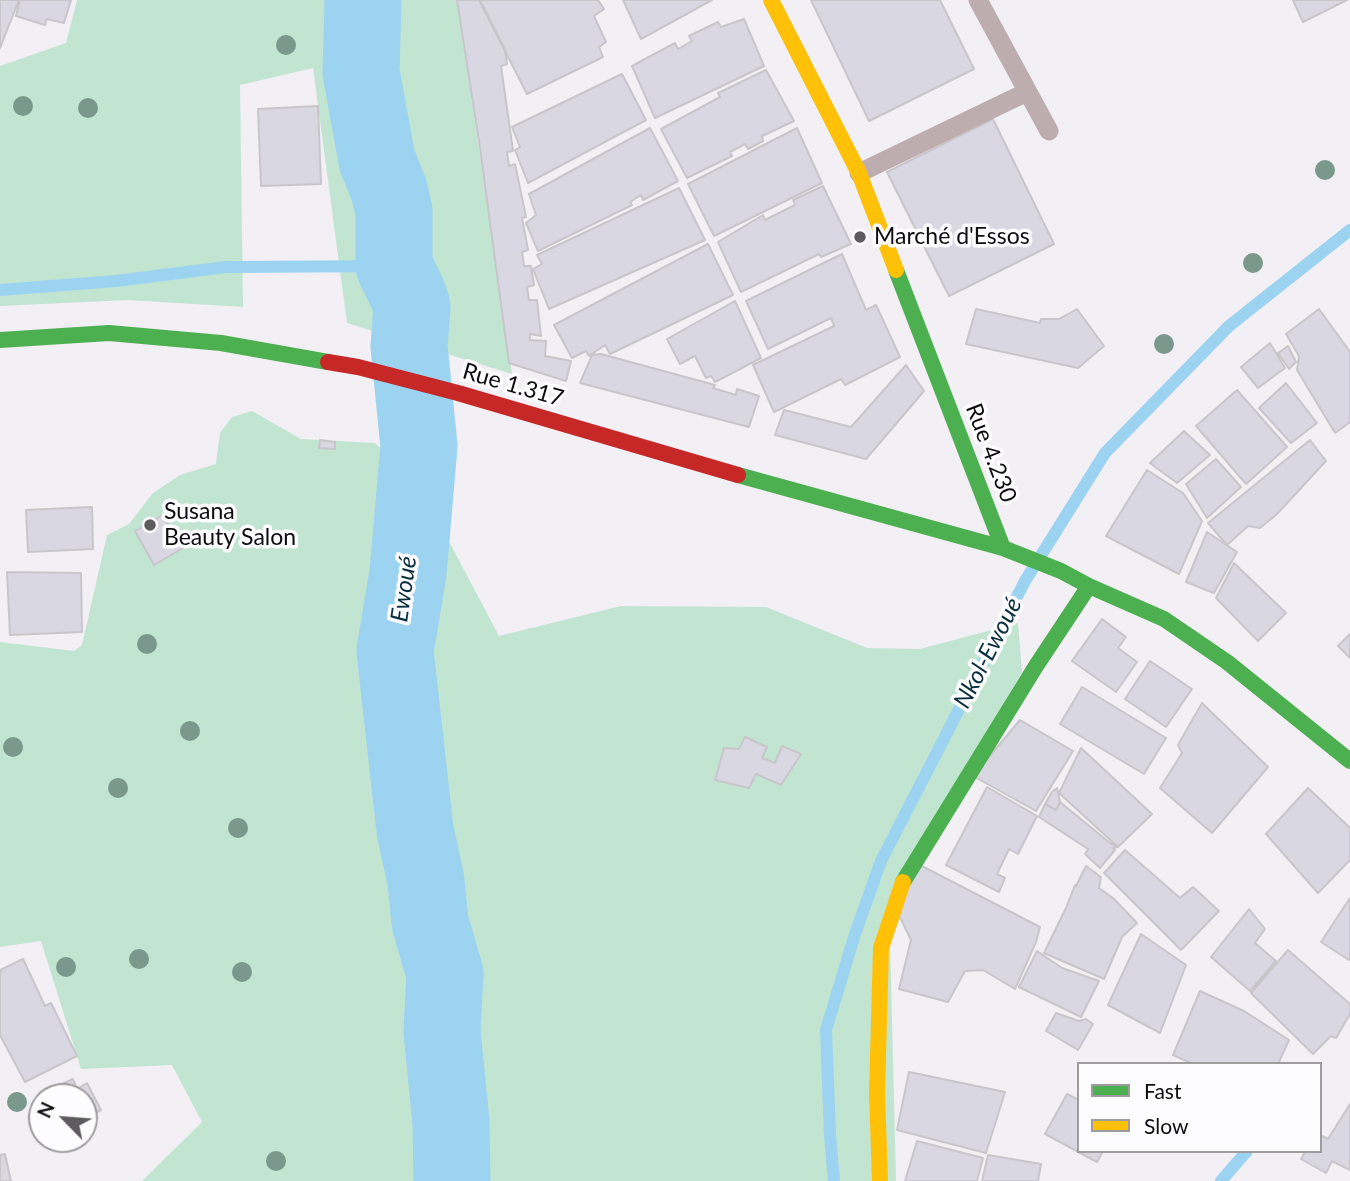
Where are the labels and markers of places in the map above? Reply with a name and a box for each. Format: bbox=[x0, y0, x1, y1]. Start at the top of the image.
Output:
place label: Marché d'Essos bbox=[874, 223, 1030, 251]
marker: Marché d'Essos bbox=[852, 229, 868, 245]
place label: Susana Beauty Salon bbox=[164, 498, 296, 552]
marker: Susana Beauty Salon bbox=[142, 517, 158, 533]

